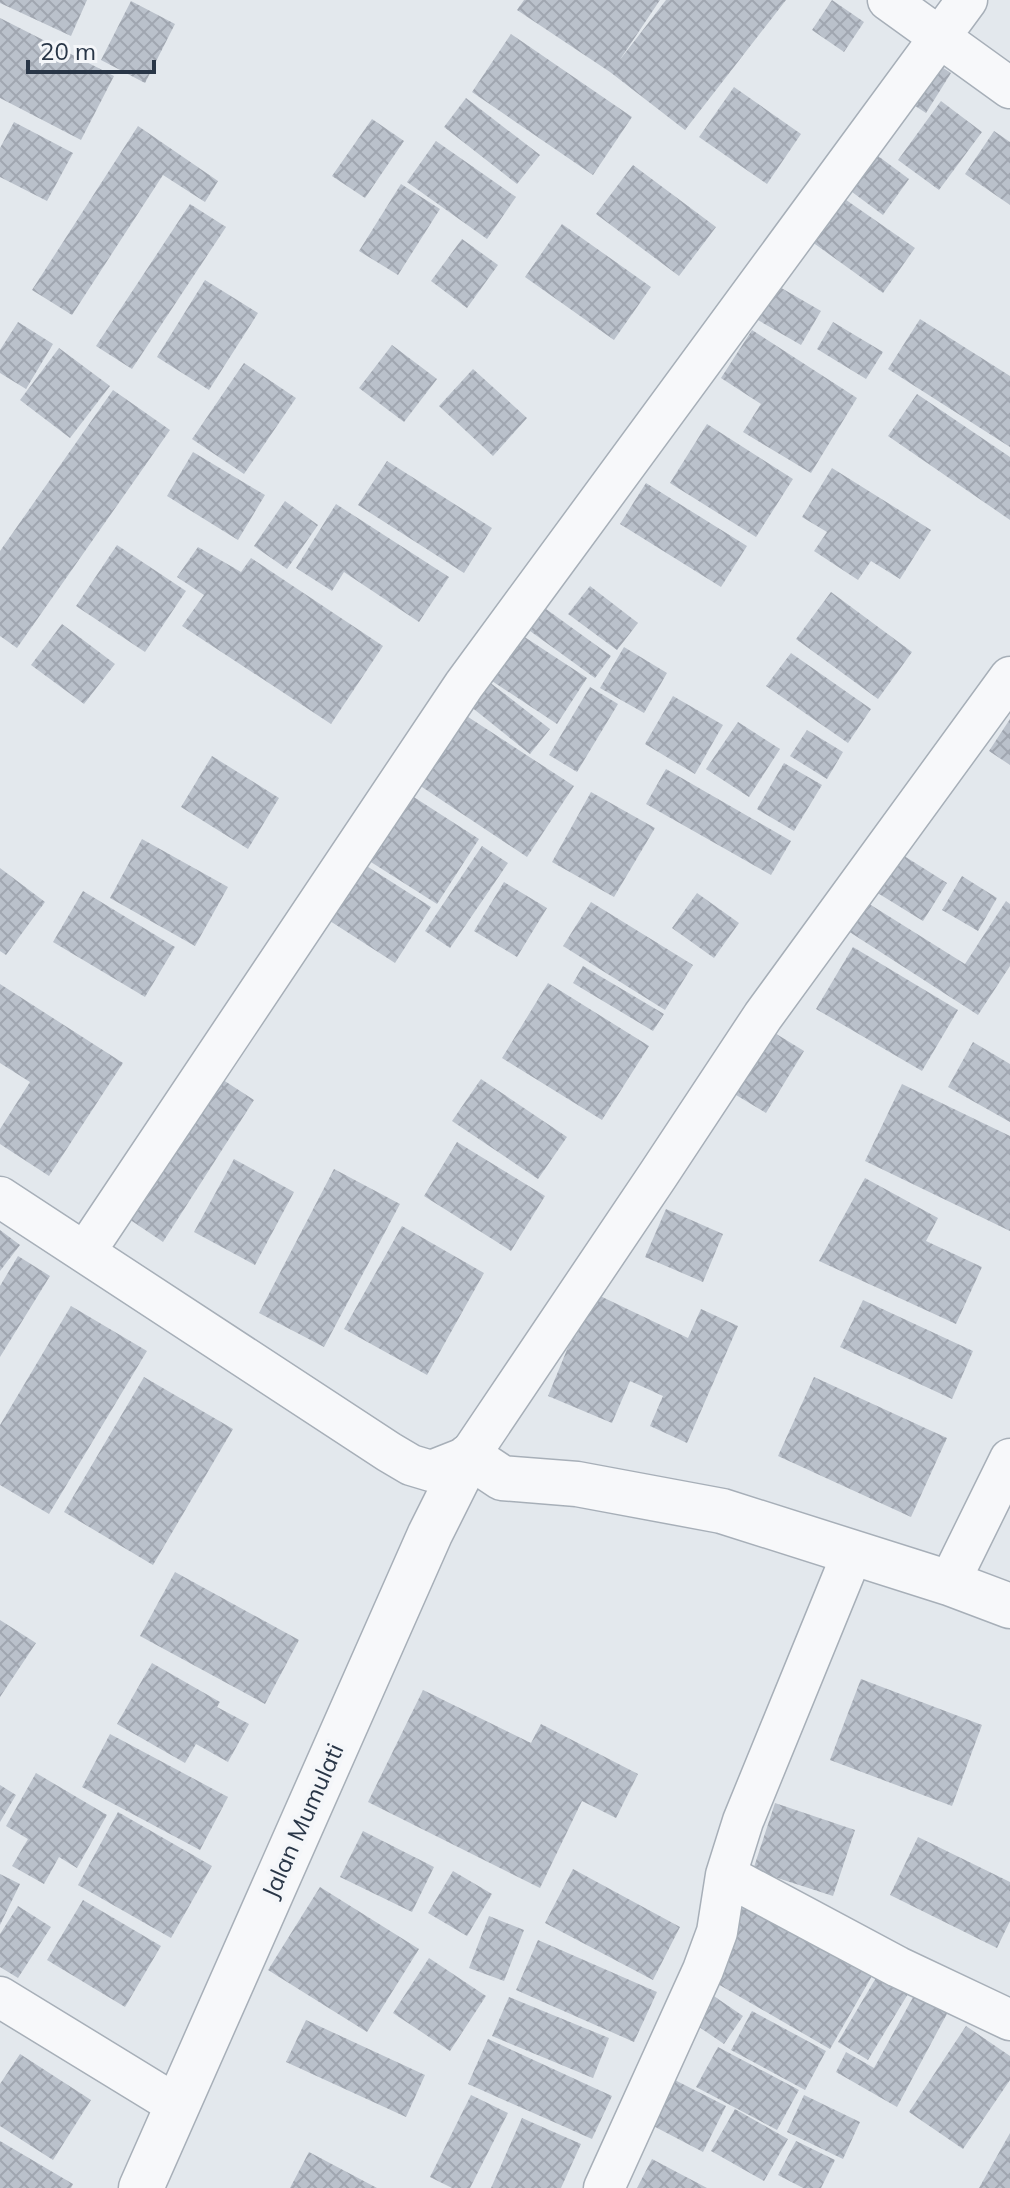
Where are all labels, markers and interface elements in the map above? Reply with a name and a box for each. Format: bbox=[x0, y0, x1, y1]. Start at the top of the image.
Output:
scale bar bbox=[28, 24, 154, 74]
text: 20 m bbox=[40, 36, 96, 66]
street label: Jalan Mumulati bbox=[255, 1739, 350, 1903]

